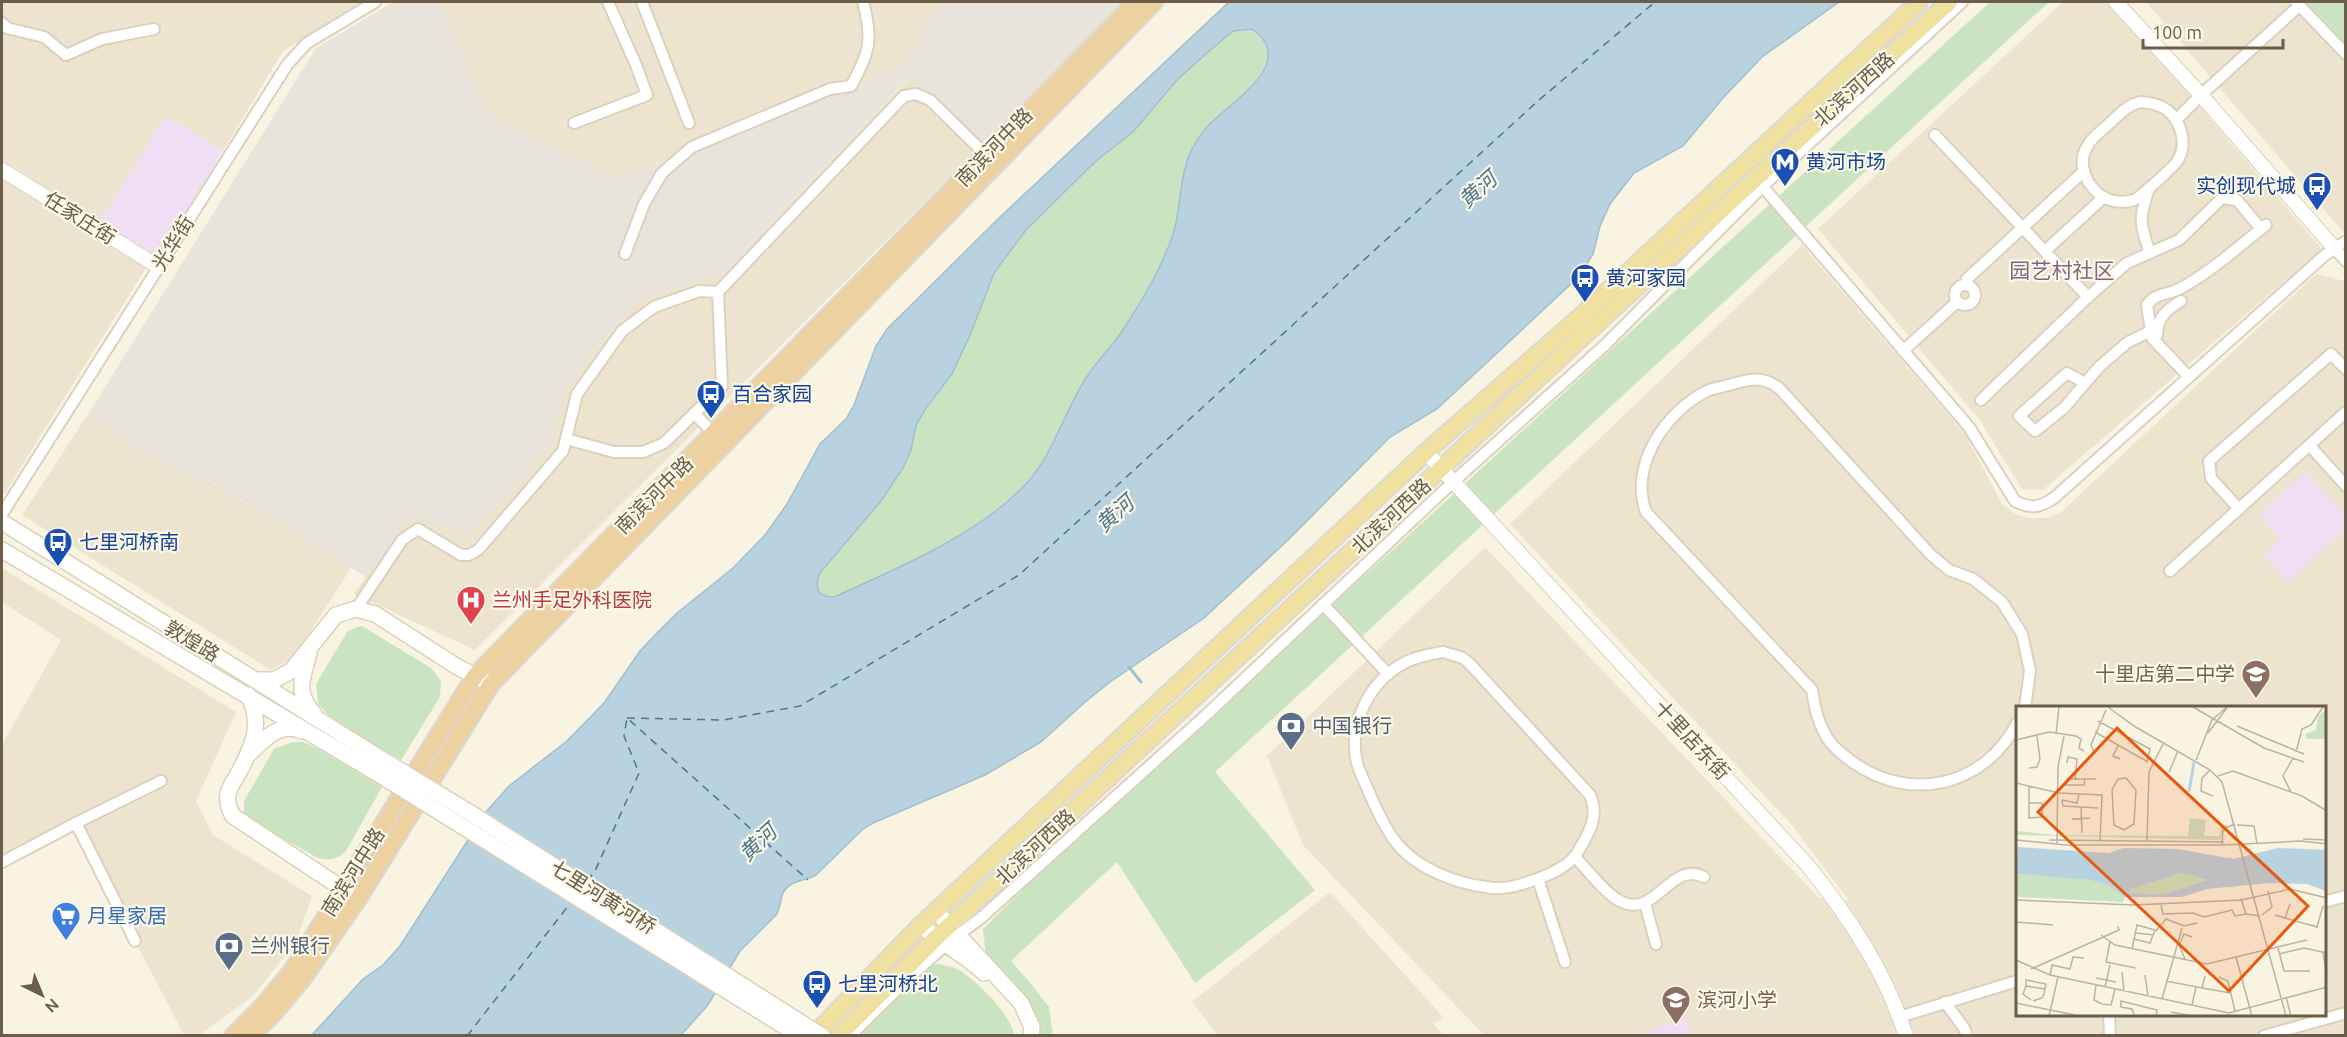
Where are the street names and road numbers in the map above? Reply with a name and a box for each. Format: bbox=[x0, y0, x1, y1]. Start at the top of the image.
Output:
street label: 北滨河西路 bbox=[1809, 47, 1899, 131]
street label: 南滨河中路 bbox=[951, 103, 1037, 191]
street label: 任家庄街 bbox=[40, 187, 120, 249]
street label: 光华街 bbox=[147, 211, 198, 274]
street label: 南滨河中路 bbox=[610, 451, 697, 538]
street label: 北滨河西路 bbox=[1346, 473, 1435, 558]
street label: 敦煌路 bbox=[161, 615, 224, 666]
street label: 十里店东街 bbox=[1650, 695, 1735, 784]
street label: 北滨河西路 bbox=[990, 804, 1079, 889]
street label: 南滨河中路 bbox=[316, 823, 389, 920]
street label: 七里河黄河桥 bbox=[546, 855, 660, 938]

